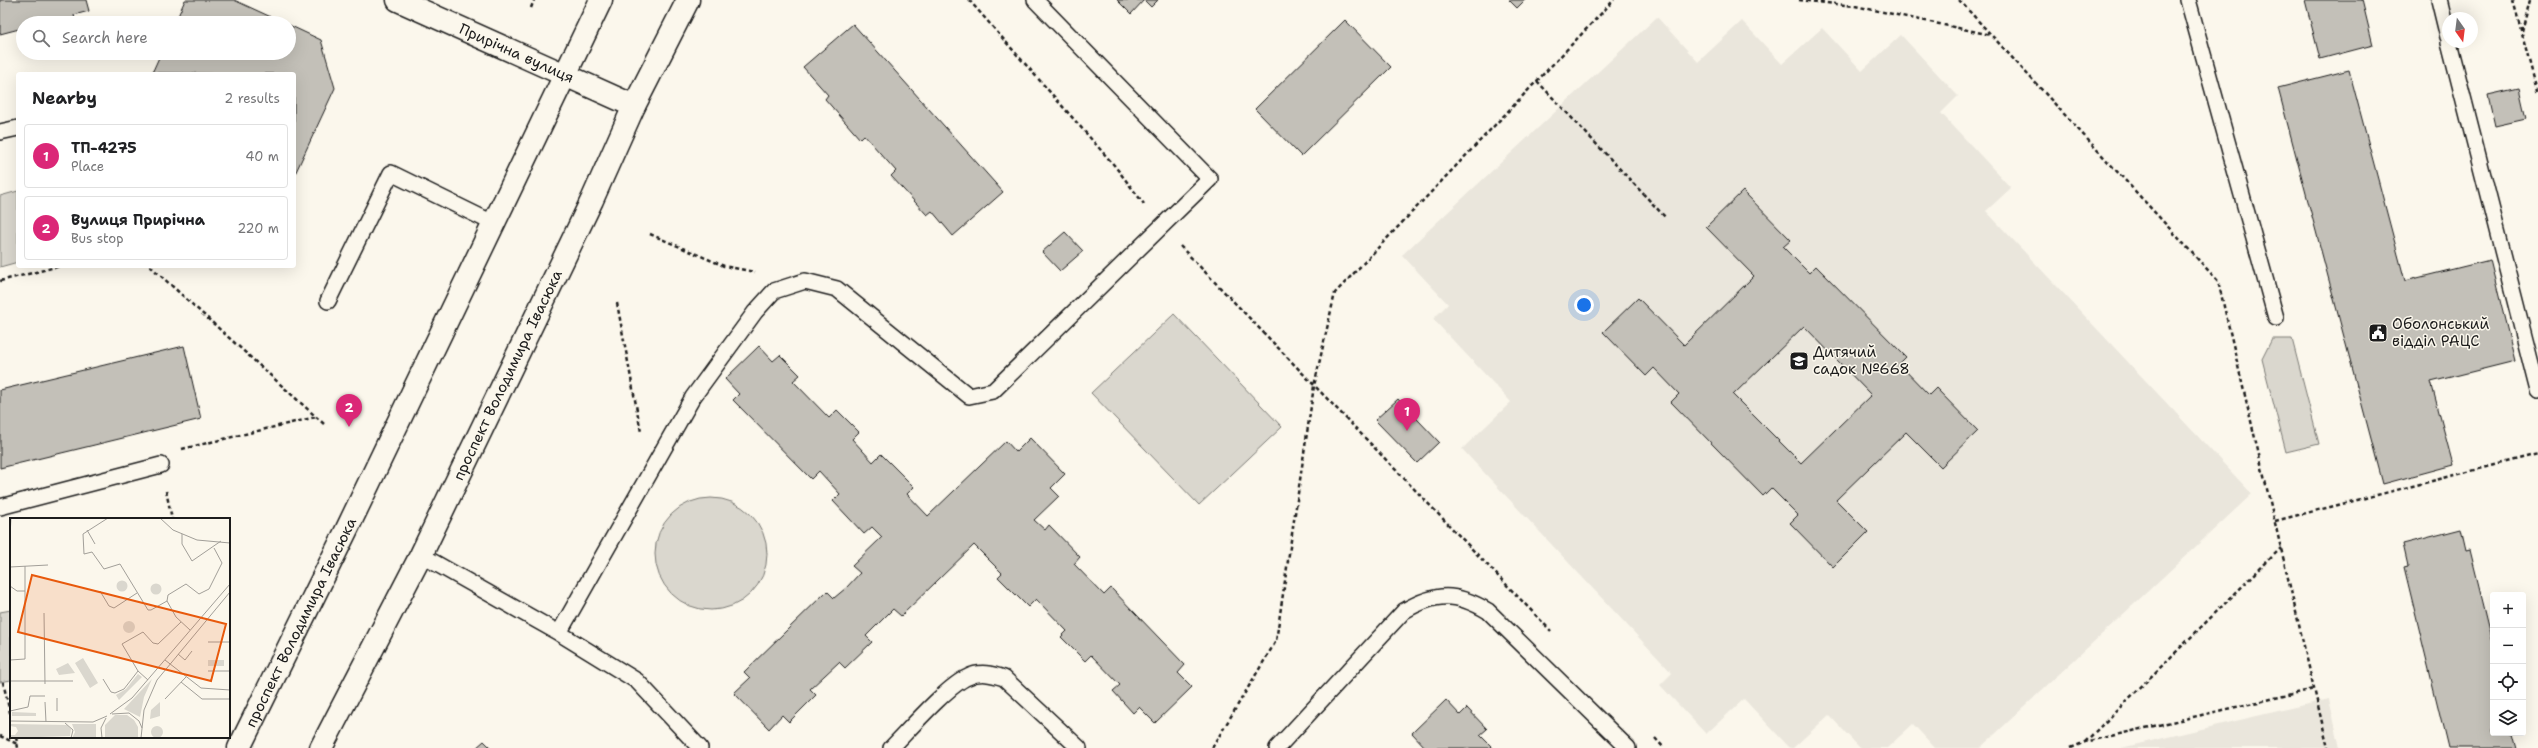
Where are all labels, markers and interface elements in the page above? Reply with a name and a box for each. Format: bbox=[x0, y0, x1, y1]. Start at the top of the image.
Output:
north arrow bbox=[2442, 12, 2478, 48]
search box bbox=[16, 16, 296, 60]
street label: Прирічна вулиця bbox=[456, 19, 577, 88]
icon: search bbox=[30, 27, 52, 49]
text: Search here bbox=[62, 28, 148, 48]
text: Nearby bbox=[32, 87, 97, 109]
text: 2 results bbox=[224, 90, 280, 107]
text: ТП-4275 bbox=[71, 138, 137, 158]
text: 1 bbox=[43, 148, 49, 165]
text: 40 m bbox=[245, 148, 279, 165]
text: Place bbox=[71, 158, 104, 175]
text: Вулиця Прирічна bbox=[71, 210, 205, 230]
text: 2 bbox=[41, 220, 51, 237]
text: 220 m bbox=[237, 220, 279, 237]
text: Bus stop bbox=[71, 230, 123, 247]
street label: проспект Володимира Івасюка bbox=[448, 266, 567, 484]
your location bbox=[1574, 295, 1594, 315]
place label: Оболонський відділ РАЦС bbox=[2392, 314, 2489, 351]
public building icon: Оболонський відділ РАЦС bbox=[2367, 322, 2389, 344]
place label: Дитячий садок №668 bbox=[1813, 342, 1910, 379]
school or university icon: Дитячий садок №668 bbox=[1788, 350, 1810, 372]
pin: 2 bbox=[336, 394, 362, 427]
pin: 1 bbox=[1394, 398, 1420, 431]
street label: проспект Володимира Івасюка bbox=[241, 514, 361, 731]
inset map bbox=[10, 518, 230, 738]
map controls bbox=[2490, 592, 2526, 736]
button: + bbox=[2490, 592, 2526, 628]
button: − bbox=[2490, 628, 2526, 664]
button: locate bbox=[2490, 664, 2526, 700]
button: layers bbox=[2490, 700, 2526, 736]

